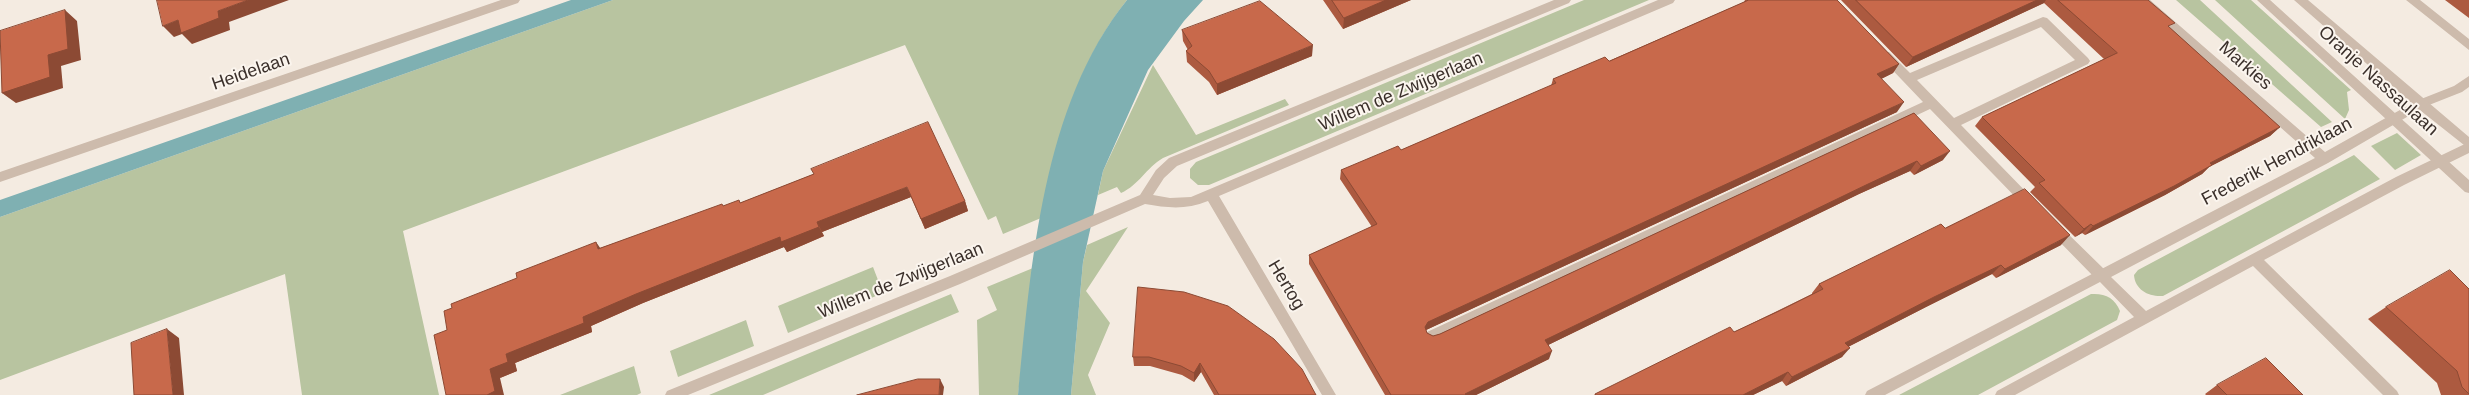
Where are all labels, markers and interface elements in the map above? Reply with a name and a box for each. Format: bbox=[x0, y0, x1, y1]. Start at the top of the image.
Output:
street label: Oranje Nassaulaan bbox=[2314, 21, 2442, 141]
street label: Markies bbox=[2214, 37, 2276, 95]
street label: Willem de Zwijgerlaan bbox=[1316, 48, 1486, 136]
street label: Heidelaan bbox=[209, 49, 293, 95]
street label: Frederik Hendriklaan bbox=[2198, 113, 2356, 211]
street label: Willem de Zwijgerlaan bbox=[815, 238, 987, 324]
street label: Hertog bbox=[1263, 256, 1309, 314]

